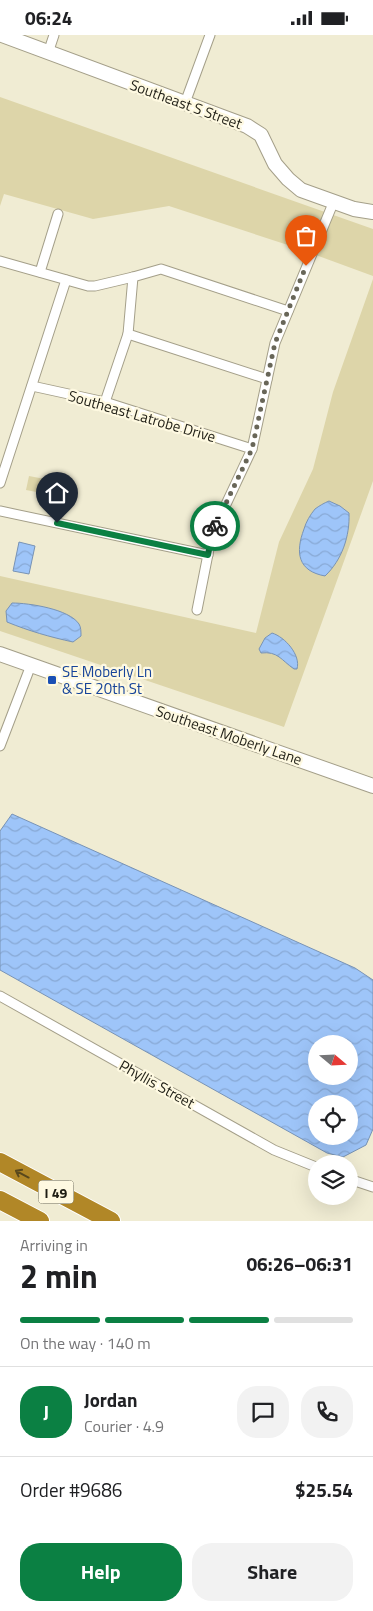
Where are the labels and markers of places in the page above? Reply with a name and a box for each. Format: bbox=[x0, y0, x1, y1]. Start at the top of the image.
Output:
pin bbox=[285, 215, 327, 266]
pin bbox=[36, 472, 78, 523]
place label: SE Moberly Ln & SE 20th St bbox=[62, 660, 152, 700]
marker: SE Moberly Ln & SE 20th St bbox=[46, 674, 58, 686]

